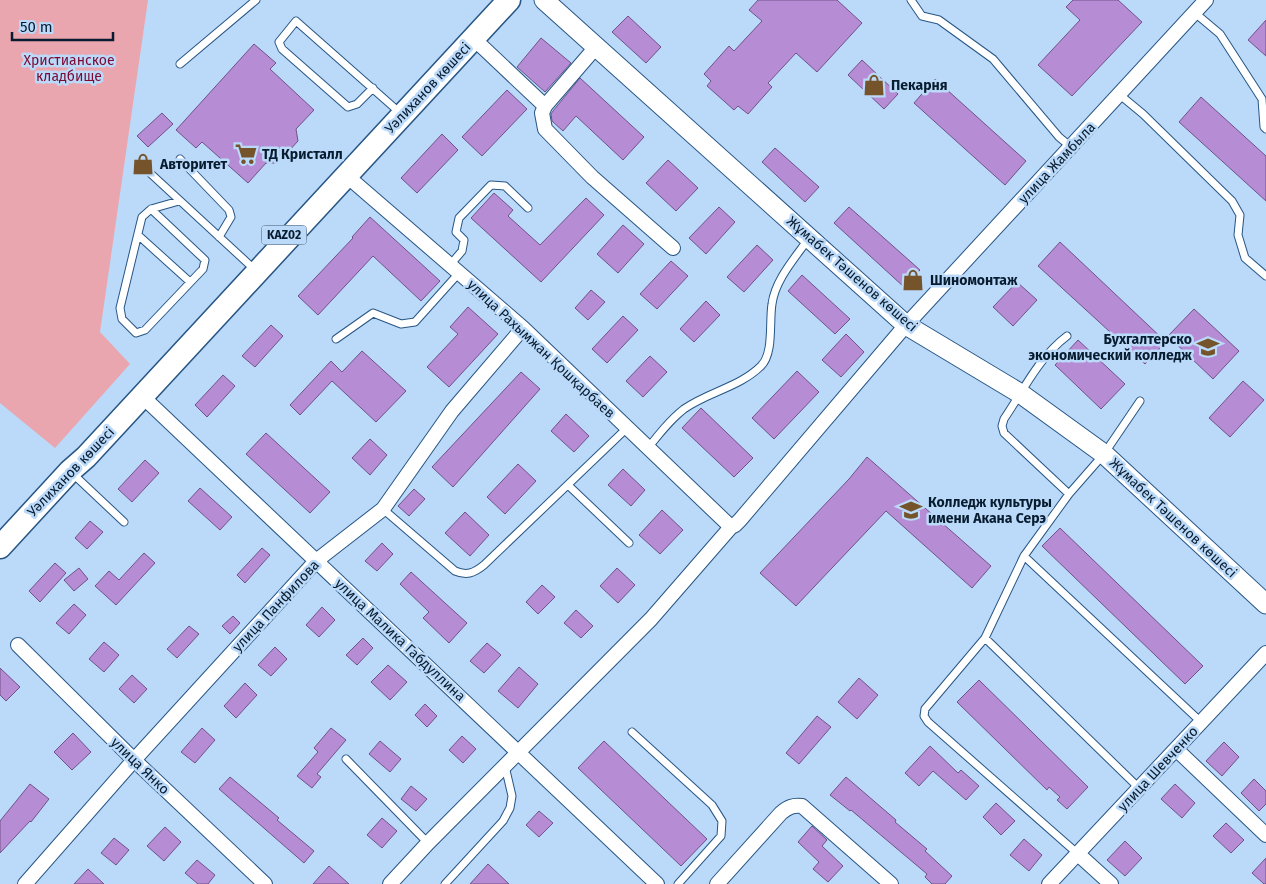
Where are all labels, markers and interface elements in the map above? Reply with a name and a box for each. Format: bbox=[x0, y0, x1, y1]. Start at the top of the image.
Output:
scale bar bbox=[12, 10, 114, 42]
text: 50 m bbox=[20, 18, 53, 36]
street label: Уәлиханов көшесі bbox=[382, 39, 474, 137]
park label: Христианское кладбище bbox=[23, 52, 115, 85]
shop icon: Пекарня bbox=[861, 72, 887, 98]
place label: Пекарня bbox=[891, 77, 948, 94]
street label: улица Жамбыла bbox=[1015, 119, 1099, 207]
supermarket icon: ТД Кристалл bbox=[233, 141, 259, 167]
place label: ТД Кристалл bbox=[262, 146, 343, 163]
shop icon: Авторитет bbox=[130, 151, 156, 177]
place label: Авторитет bbox=[159, 156, 227, 173]
street label: Жұмабек Тәшенов көшесі bbox=[783, 213, 921, 335]
road number: KАZ02 bbox=[262, 226, 306, 244]
shop icon: Шиномонтаж bbox=[900, 267, 926, 293]
place label: Шиномонтаж bbox=[930, 272, 1018, 289]
street label: улица Рахымжан Қошқарбаев bbox=[464, 276, 618, 422]
place label: Бухгалтерско экономический колледж bbox=[1028, 331, 1192, 364]
school or university icon: Бухгалтерско экономический колледж bbox=[1195, 334, 1221, 360]
street label: Уәлиханов көшесі bbox=[24, 424, 118, 520]
street label: Жұмабек Тәшенов көшесі bbox=[1106, 455, 1240, 581]
place label: Колледж культуры имени Акана Серэ bbox=[928, 494, 1052, 527]
school or university icon: Колледж культуры имени Акана Серэ bbox=[898, 497, 924, 523]
street label: улица Панфилова bbox=[229, 556, 323, 656]
street label: улица Малика Габдуллина bbox=[331, 575, 469, 705]
street label: улица Шевченко bbox=[1114, 723, 1202, 815]
street label: улица Янко bbox=[107, 734, 173, 798]

